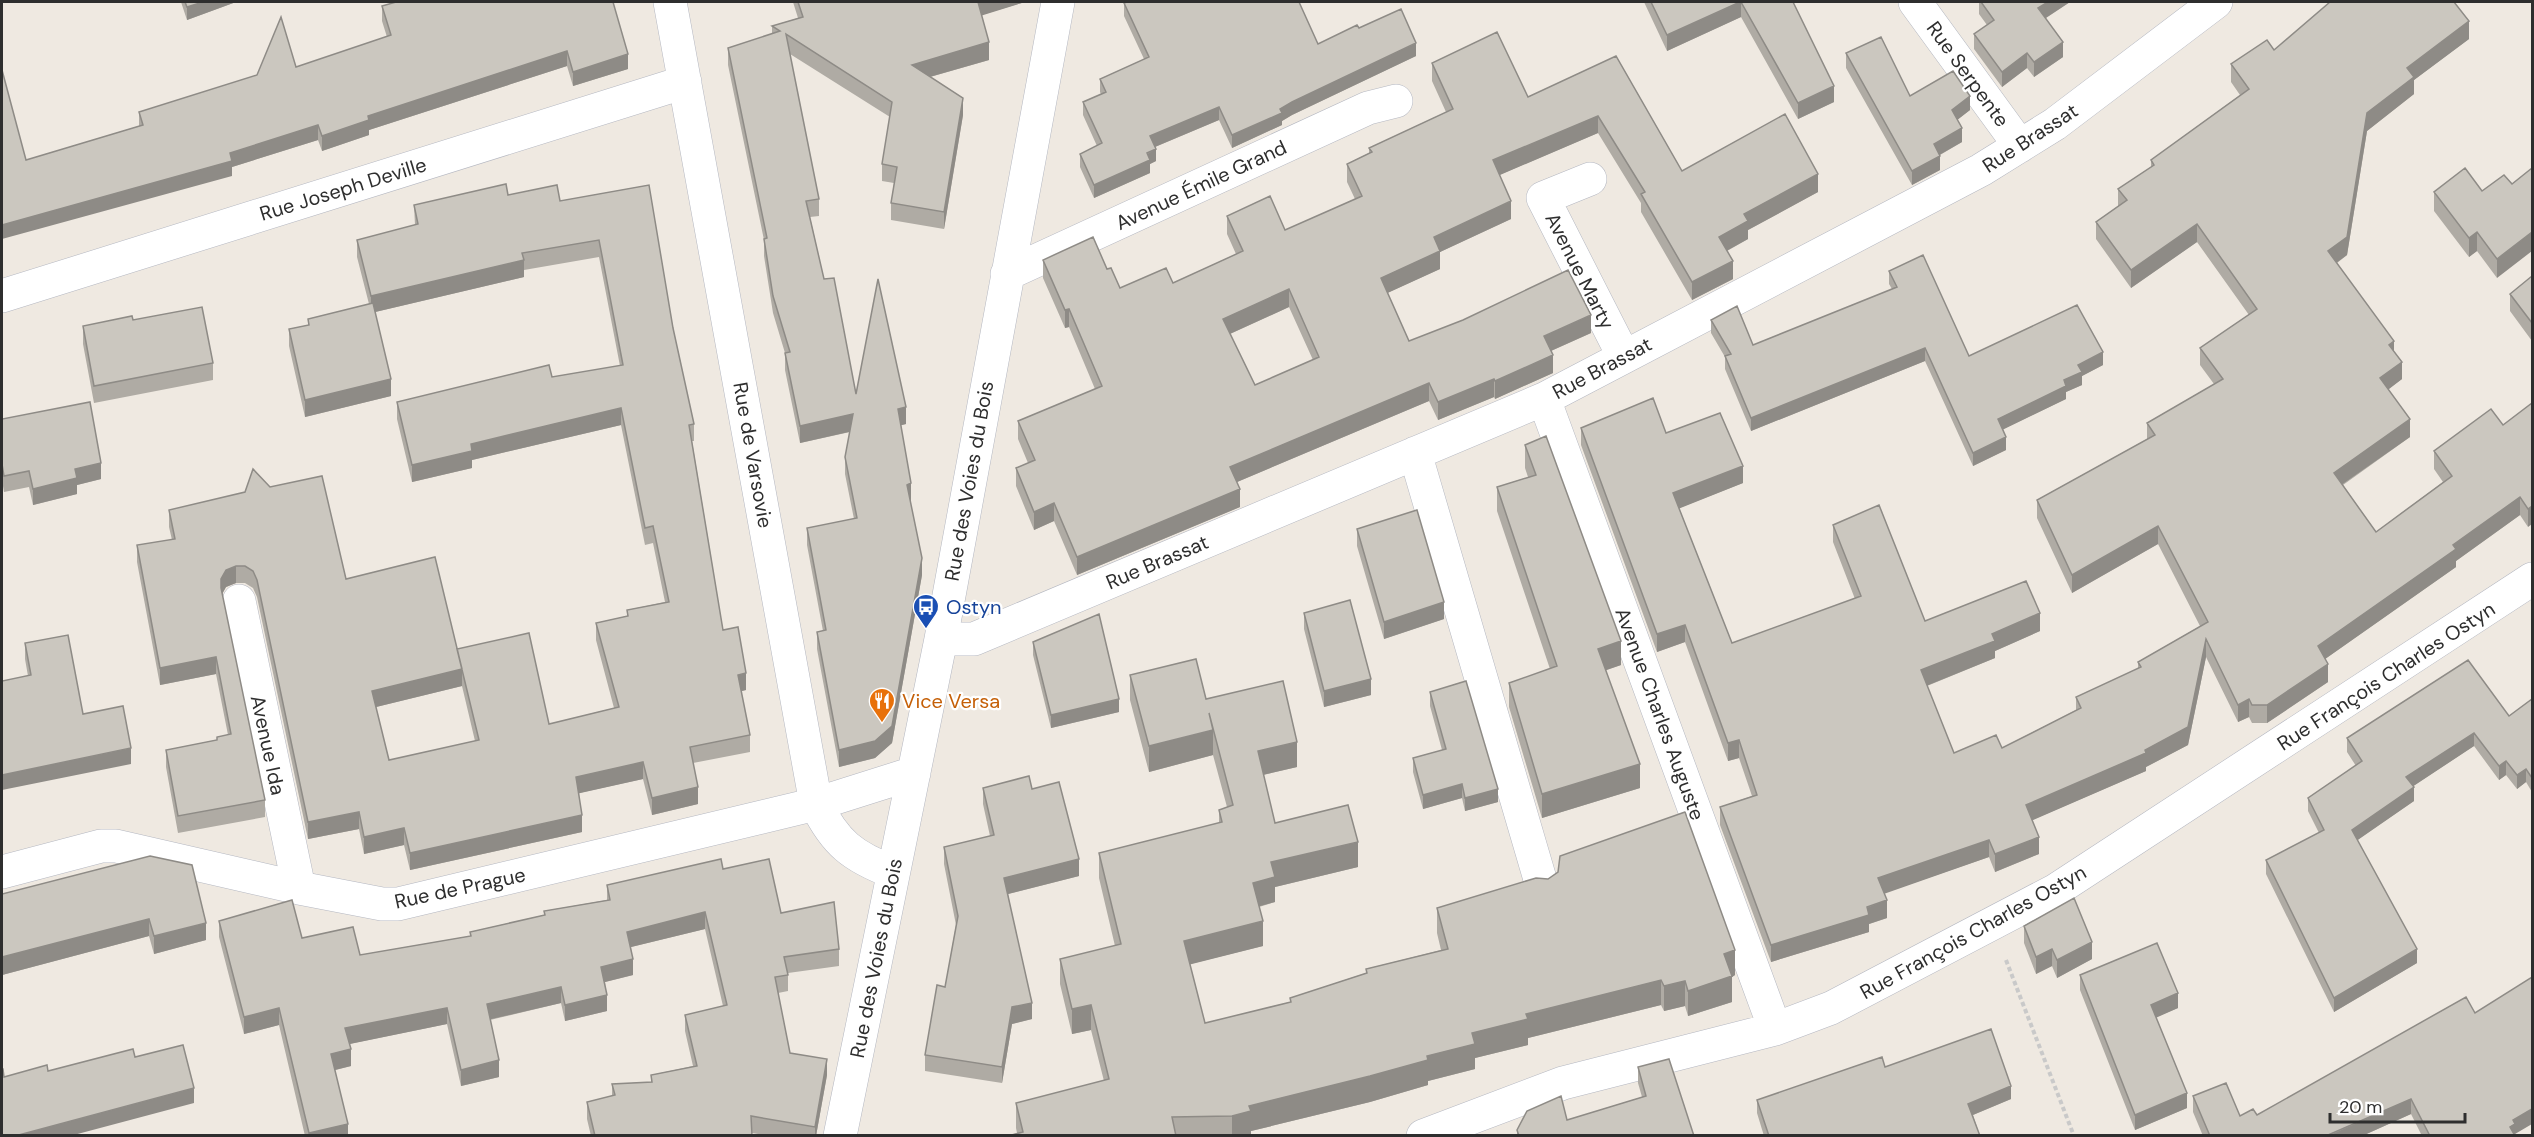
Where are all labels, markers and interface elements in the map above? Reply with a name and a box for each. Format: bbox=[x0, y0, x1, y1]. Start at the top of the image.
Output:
street label: Rue Serpente bbox=[1921, 16, 2015, 132]
street label: Rue Brassat bbox=[1977, 97, 2083, 179]
street label: Avenue Émile Grand bbox=[1111, 134, 1291, 236]
street label: Rue Joseph Deville bbox=[256, 151, 430, 227]
street label: Avenue Marty bbox=[1540, 208, 1620, 334]
street label: Rue Brassat bbox=[1548, 331, 1656, 405]
street label: Rue des Voies du Bois bbox=[939, 379, 999, 583]
street label: Rue de Varsovie bbox=[727, 380, 779, 530]
street label: Rue Brassat bbox=[1102, 529, 1212, 595]
bus stop icon: Ostyn bbox=[911, 592, 941, 630]
place label: Ostyn bbox=[946, 594, 1002, 620]
street label: Rue François Charles Ostyn bbox=[2272, 596, 2500, 756]
street label: Avenue Charles Auguste bbox=[1609, 604, 1711, 824]
restaurant icon: Vice Versa bbox=[867, 686, 897, 724]
place label: Vice Versa bbox=[902, 688, 1000, 714]
street label: Avenue Ida bbox=[245, 693, 291, 797]
street label: Rue des Voies du Bois bbox=[844, 856, 908, 1060]
street label: Rue François Charles Ostyn bbox=[1855, 859, 2091, 1005]
street label: Rue de Prague bbox=[392, 861, 528, 915]
scale bar bbox=[2330, 1086, 2465, 1124]
text: 20 m bbox=[2339, 1095, 2382, 1119]

